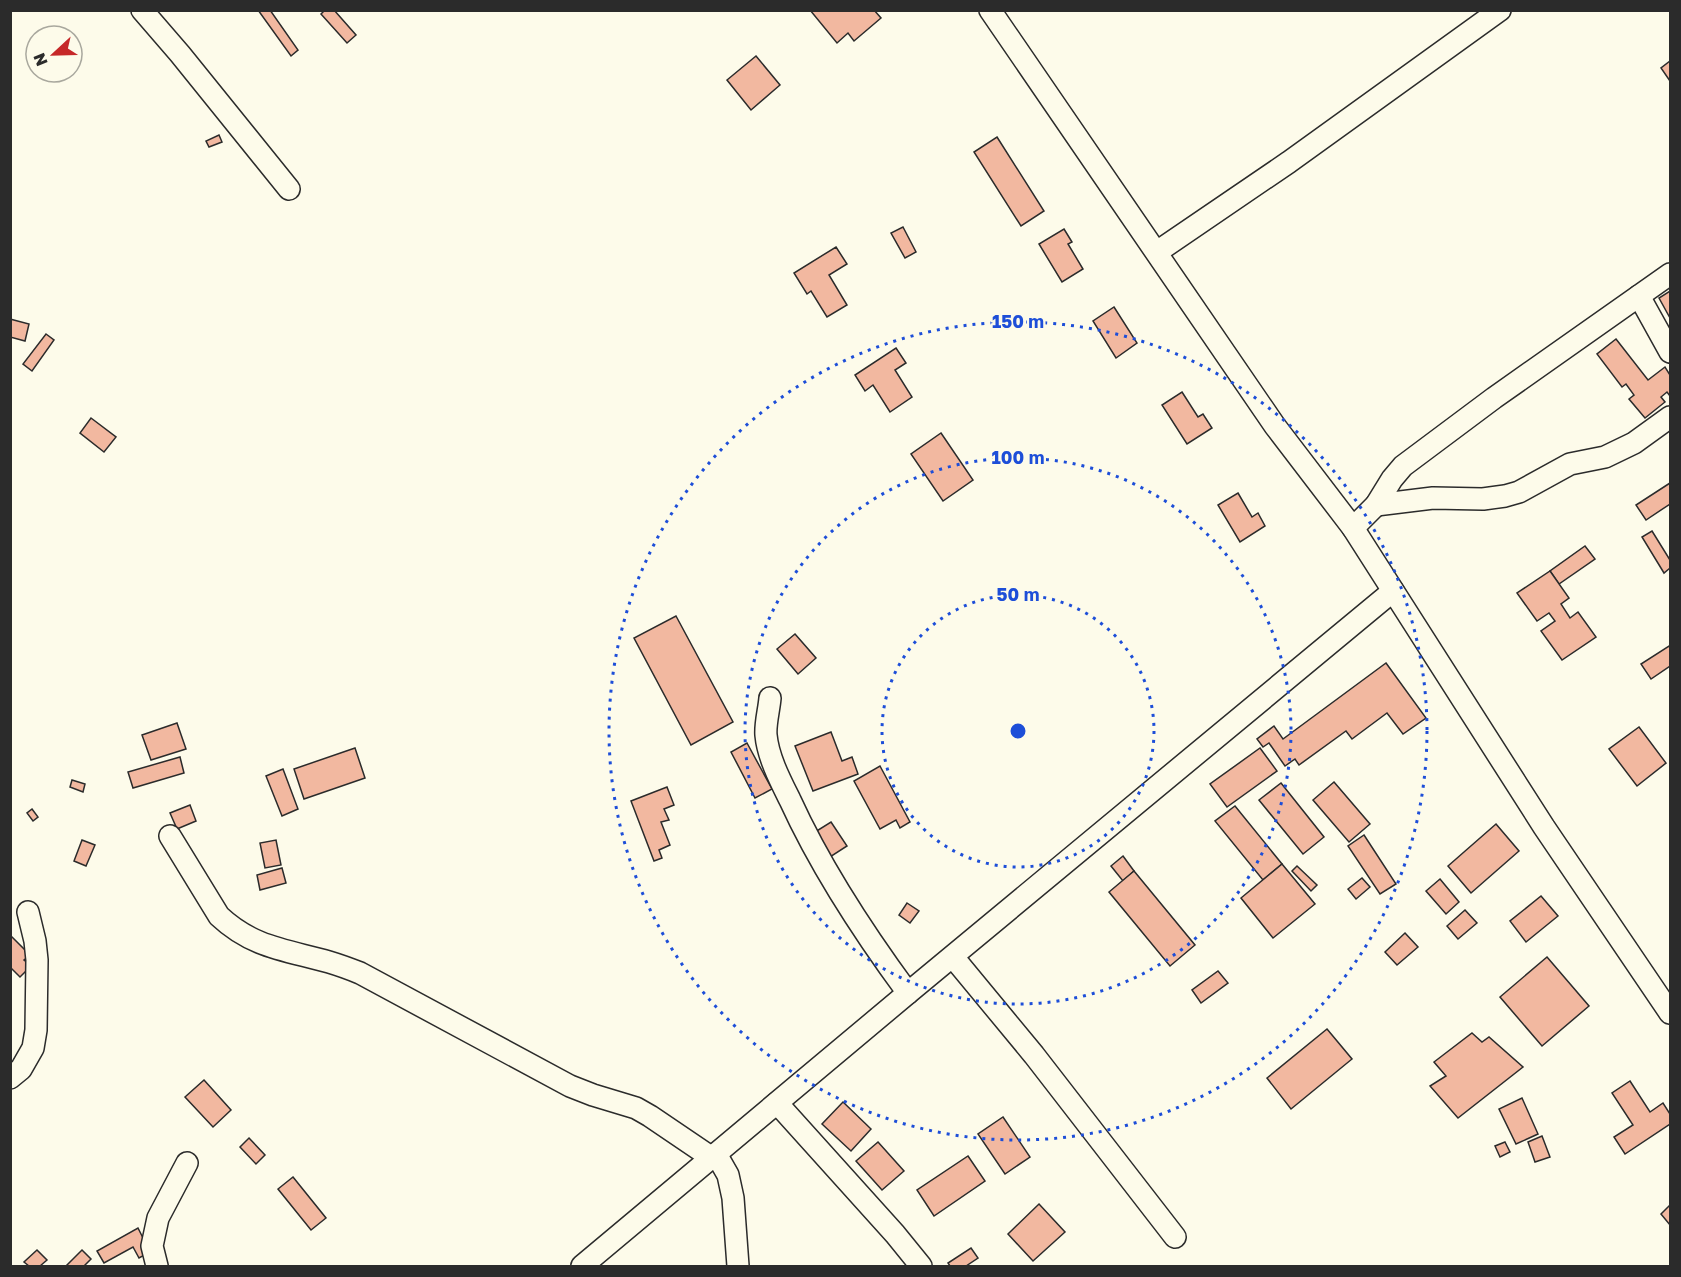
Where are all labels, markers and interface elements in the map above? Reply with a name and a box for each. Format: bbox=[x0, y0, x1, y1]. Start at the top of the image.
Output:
north arrow bbox=[24, 24, 84, 84]
text: N bbox=[29, 50, 52, 69]
text: 150 m bbox=[992, 310, 1044, 332]
text: 100 m bbox=[992, 446, 1044, 468]
text: 50 m bbox=[997, 583, 1039, 605]
centre of rings bbox=[1008, 721, 1028, 741]

